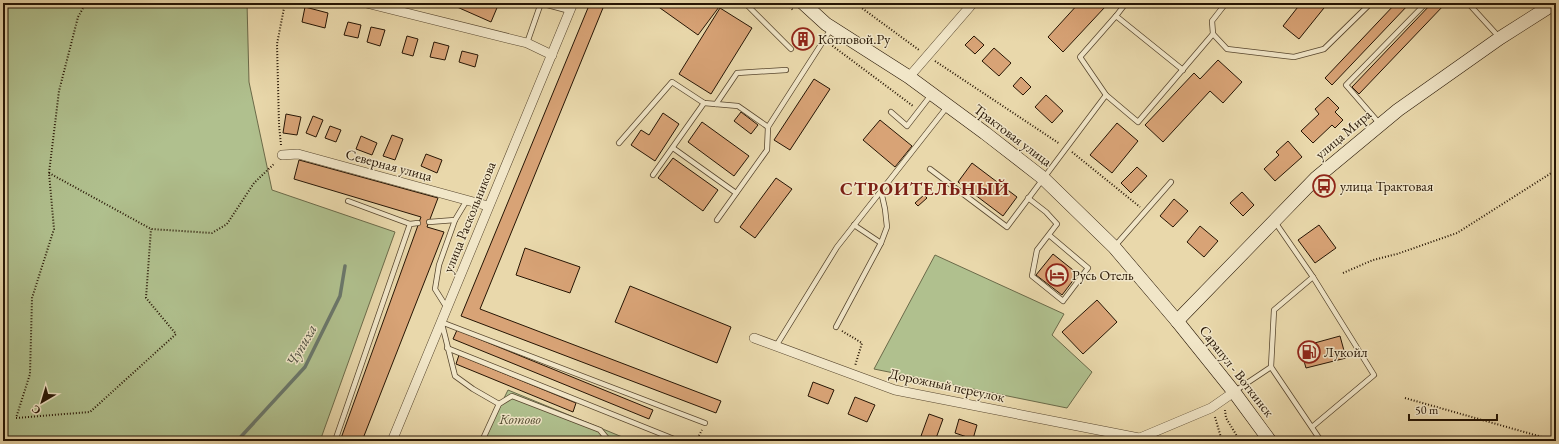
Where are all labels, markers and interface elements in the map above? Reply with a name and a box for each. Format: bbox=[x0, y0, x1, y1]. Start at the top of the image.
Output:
building icon: Котловой.Ру bbox=[790, 26, 816, 52]
place label: Котловой.Ру bbox=[818, 30, 891, 48]
street label: Трактовая улица bbox=[970, 100, 1056, 170]
street label: улица Мира bbox=[1311, 105, 1375, 163]
street label: Северная улица bbox=[344, 145, 435, 185]
street label: улица Раскольникова bbox=[438, 158, 500, 275]
bus stop icon: улица Трактовая bbox=[1311, 173, 1337, 199]
district label: СТРОИТЕЛЬНЫЙ bbox=[840, 177, 1010, 200]
place label: улица Трактовая bbox=[1340, 177, 1433, 195]
hotel icon: Русь Отель bbox=[1044, 262, 1070, 288]
place label: Русь Отель bbox=[1072, 266, 1134, 284]
water label: Чупиха bbox=[281, 321, 321, 369]
street label: Сарапул - Воткинск bbox=[1196, 322, 1279, 421]
fuel station icon: Лукойл bbox=[1296, 339, 1322, 365]
place label: Лукойл bbox=[1324, 343, 1368, 361]
street label: Дорожный переулок bbox=[887, 364, 1007, 406]
north arrow bbox=[22, 382, 62, 422]
scale bar bbox=[1409, 396, 1497, 422]
text: С bbox=[28, 402, 43, 418]
text: 50 m bbox=[1415, 402, 1439, 418]
park label: Котово bbox=[498, 410, 542, 428]

